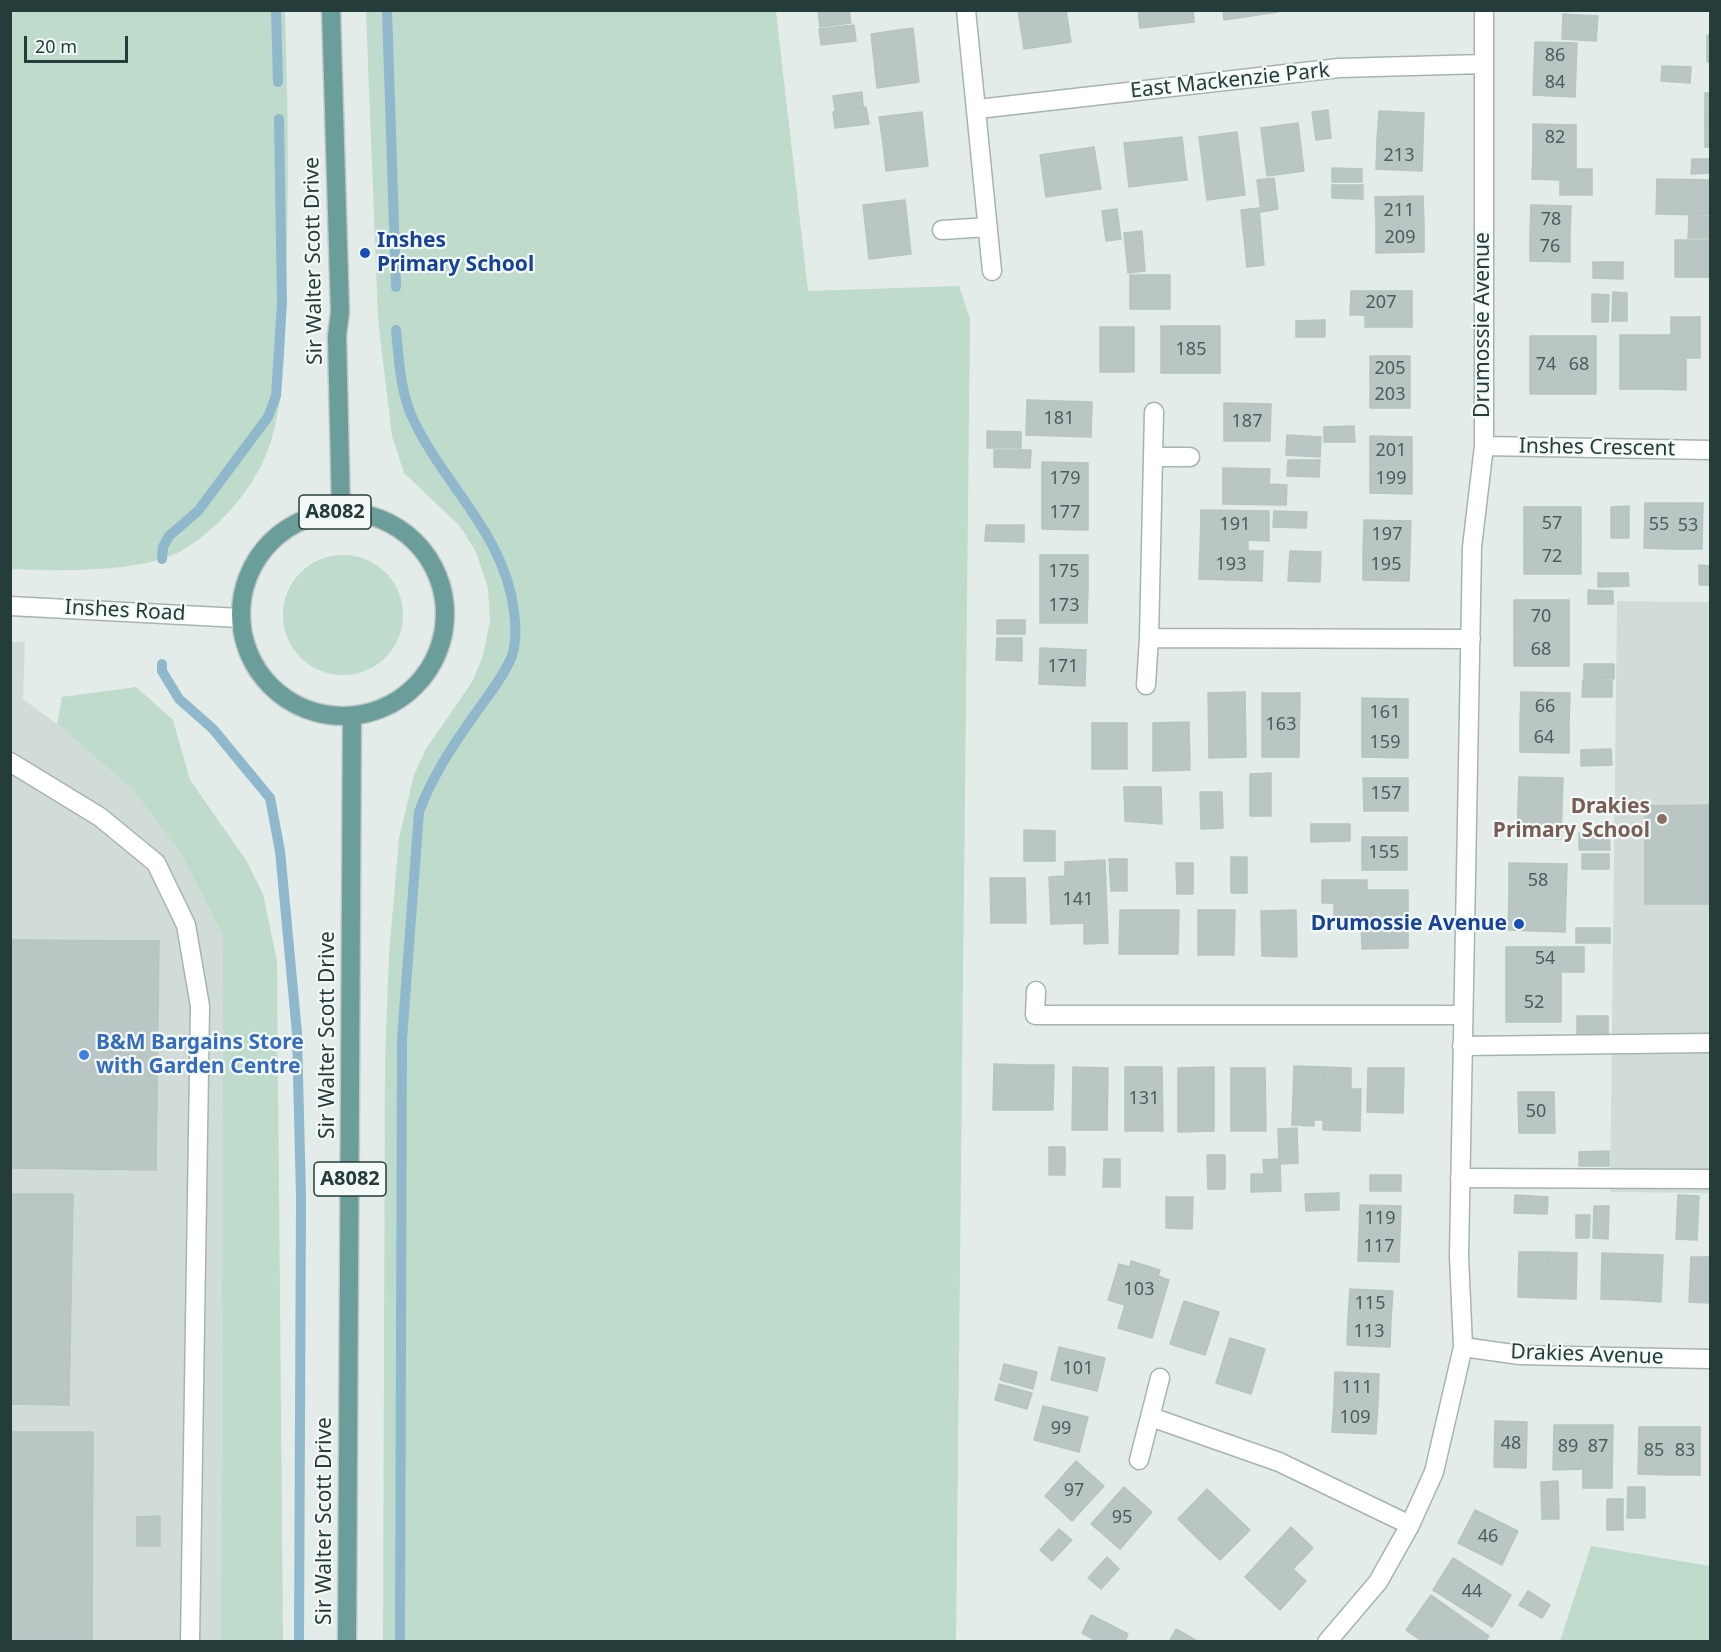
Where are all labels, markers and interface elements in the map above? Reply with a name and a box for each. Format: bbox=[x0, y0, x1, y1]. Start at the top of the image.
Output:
scale bar bbox=[27, 24, 130, 62]
text: 20 m bbox=[35, 34, 77, 58]
house number: 86 bbox=[1545, 45, 1565, 67]
street label: East Mackenzie Park bbox=[1129, 58, 1331, 104]
house number: 84 bbox=[1545, 72, 1565, 94]
house number: 82 bbox=[1545, 127, 1565, 149]
house number: 213 bbox=[1384, 145, 1414, 167]
street label: Sir Walter Scott Drive bbox=[300, 157, 328, 365]
house number: 211 bbox=[1384, 200, 1414, 222]
house number: 78 bbox=[1541, 209, 1561, 231]
house number: 209 bbox=[1385, 227, 1415, 249]
place label: Inshes Primary School bbox=[377, 228, 534, 278]
street label: Drumossie Avenue bbox=[1470, 232, 1496, 418]
house number: 76 bbox=[1540, 236, 1560, 258]
marker: Inshes Primary School bbox=[358, 246, 372, 260]
house number: 207 bbox=[1366, 292, 1396, 314]
house number: 185 bbox=[1176, 339, 1206, 361]
house number: 74 bbox=[1536, 354, 1556, 376]
house number: 68 bbox=[1569, 354, 1589, 376]
house number: 205 bbox=[1375, 358, 1405, 380]
house number: 203 bbox=[1375, 384, 1405, 406]
house number: 181 bbox=[1044, 408, 1074, 430]
house number: 187 bbox=[1232, 411, 1262, 433]
street label: Inshes Crescent bbox=[1519, 434, 1675, 462]
house number: 201 bbox=[1376, 440, 1406, 462]
house number: 179 bbox=[1050, 468, 1080, 490]
house number: 199 bbox=[1376, 468, 1406, 490]
road number: A8082 bbox=[299, 495, 371, 529]
house number: 177 bbox=[1050, 502, 1080, 524]
house number: 57 bbox=[1542, 513, 1562, 535]
house number: 191 bbox=[1220, 514, 1250, 536]
house number: 55 bbox=[1649, 514, 1669, 536]
house number: 53 bbox=[1678, 515, 1698, 537]
house number: 197 bbox=[1372, 524, 1402, 546]
house number: 72 bbox=[1542, 546, 1562, 568]
house number: 193 bbox=[1216, 554, 1246, 576]
house number: 195 bbox=[1371, 554, 1401, 576]
house number: 175 bbox=[1049, 561, 1079, 583]
street label: Inshes Road bbox=[64, 595, 186, 627]
house number: 173 bbox=[1049, 595, 1079, 617]
house number: 70 bbox=[1531, 606, 1551, 628]
house number: 68 bbox=[1531, 639, 1551, 661]
house number: 171 bbox=[1048, 656, 1078, 678]
house number: 66 bbox=[1535, 696, 1555, 718]
house number: 161 bbox=[1370, 702, 1400, 724]
house number: 163 bbox=[1266, 714, 1296, 736]
house number: 64 bbox=[1534, 727, 1554, 749]
house number: 159 bbox=[1370, 732, 1400, 754]
house number: 157 bbox=[1371, 783, 1401, 805]
place label: Drakies Primary School bbox=[1493, 794, 1650, 844]
marker: Drakies Primary School bbox=[1655, 812, 1669, 826]
house number: 155 bbox=[1369, 842, 1399, 864]
house number: 58 bbox=[1528, 870, 1548, 892]
house number: 141 bbox=[1063, 889, 1093, 911]
place label: Drumossie Avenue bbox=[1311, 911, 1507, 937]
marker: Drumossie Avenue bbox=[1512, 917, 1526, 931]
street label: Sir Walter Scott Drive bbox=[315, 931, 341, 1139]
house number: 54 bbox=[1535, 948, 1555, 970]
house number: 52 bbox=[1524, 992, 1544, 1014]
place label: B&M Bargains Store with Garden Centre bbox=[96, 1030, 304, 1080]
marker: B&M Bargains Store with Garden Centre bbox=[77, 1048, 91, 1062]
house number: 131 bbox=[1129, 1088, 1159, 1110]
house number: 50 bbox=[1526, 1101, 1546, 1123]
road number: A8082 bbox=[314, 1162, 386, 1196]
house number: 119 bbox=[1365, 1208, 1395, 1230]
house number: 117 bbox=[1364, 1236, 1394, 1258]
house number: 103 bbox=[1124, 1279, 1154, 1301]
house number: 115 bbox=[1355, 1293, 1385, 1315]
house number: 113 bbox=[1354, 1321, 1384, 1343]
street label: Drakies Avenue bbox=[1510, 1340, 1664, 1370]
house number: 101 bbox=[1063, 1358, 1093, 1380]
house number: 111 bbox=[1342, 1377, 1372, 1399]
house number: 109 bbox=[1340, 1407, 1370, 1429]
street label: Sir Walter Scott Drive bbox=[312, 1417, 338, 1625]
house number: 99 bbox=[1051, 1418, 1071, 1440]
house number: 48 bbox=[1501, 1433, 1521, 1455]
house number: 89 bbox=[1558, 1436, 1578, 1458]
house number: 87 bbox=[1588, 1436, 1608, 1458]
house number: 85 bbox=[1644, 1440, 1664, 1462]
house number: 83 bbox=[1675, 1440, 1695, 1462]
house number: 97 bbox=[1064, 1480, 1084, 1502]
house number: 95 bbox=[1112, 1507, 1132, 1529]
house number: 46 bbox=[1478, 1526, 1498, 1548]
house number: 44 bbox=[1462, 1581, 1482, 1603]

